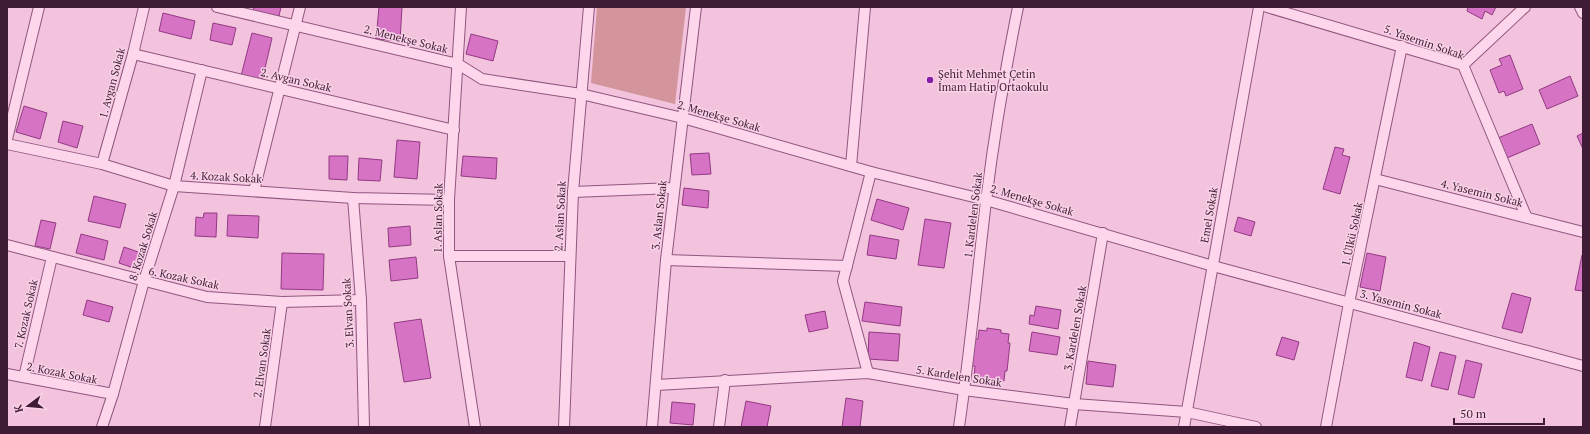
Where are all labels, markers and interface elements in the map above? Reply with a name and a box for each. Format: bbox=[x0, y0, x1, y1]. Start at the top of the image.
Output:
street label: 2. Menekşe Sokak bbox=[363, 22, 450, 56]
street label: 5. Yasemin Sokak bbox=[1382, 22, 1466, 62]
street label: 1. Avgan Sokak bbox=[96, 46, 128, 120]
street label: 2. Avgan Sokak bbox=[259, 65, 333, 95]
place label: Şehit Mehmet Çetin İmam Hatip Ortaokulu bbox=[938, 67, 1049, 94]
marker: Şehit Mehmet Çetin İmam Hatip Ortaokulu bbox=[925, 75, 935, 85]
street label: 2. Menekşe Sokak bbox=[676, 97, 763, 135]
street label: 4. Kozak Sokak bbox=[190, 168, 263, 186]
street label: 1. Kardelen Sokak bbox=[961, 171, 985, 259]
street label: 4. Yasemin Sokak bbox=[1440, 176, 1525, 210]
street label: 3. Aslan Sokak bbox=[648, 179, 670, 251]
street label: 2. Aslan Sokak bbox=[551, 180, 569, 251]
street label: 2. Menekşe Sokak bbox=[989, 181, 1076, 219]
street label: 1. Aslan Sokak bbox=[430, 182, 446, 253]
street label: Emel Sokak bbox=[1197, 186, 1221, 244]
street label: 1. Ülkü Sokak bbox=[1338, 200, 1366, 267]
street label: 8. Kozak Sokak bbox=[126, 209, 160, 282]
street label: 6. Kozak Sokak bbox=[147, 264, 221, 292]
street label: 3. Elvan Sokak bbox=[339, 277, 357, 348]
street label: 7. Kozak Sokak bbox=[11, 278, 41, 350]
street label: 3. Kardelen Sokak bbox=[1061, 284, 1089, 372]
street label: 3. Yasemin Sokak bbox=[1359, 286, 1444, 322]
street label: 2. Elvan Sokak bbox=[250, 327, 274, 399]
street label: 2. Kozak Sokak bbox=[25, 359, 99, 387]
street label: 5. Kardelen Sokak bbox=[915, 362, 1003, 390]
north arrow bbox=[8, 386, 48, 426]
scale bar bbox=[1454, 400, 1544, 426]
text: K bbox=[11, 403, 26, 414]
text: 50 m bbox=[1460, 406, 1487, 421]

